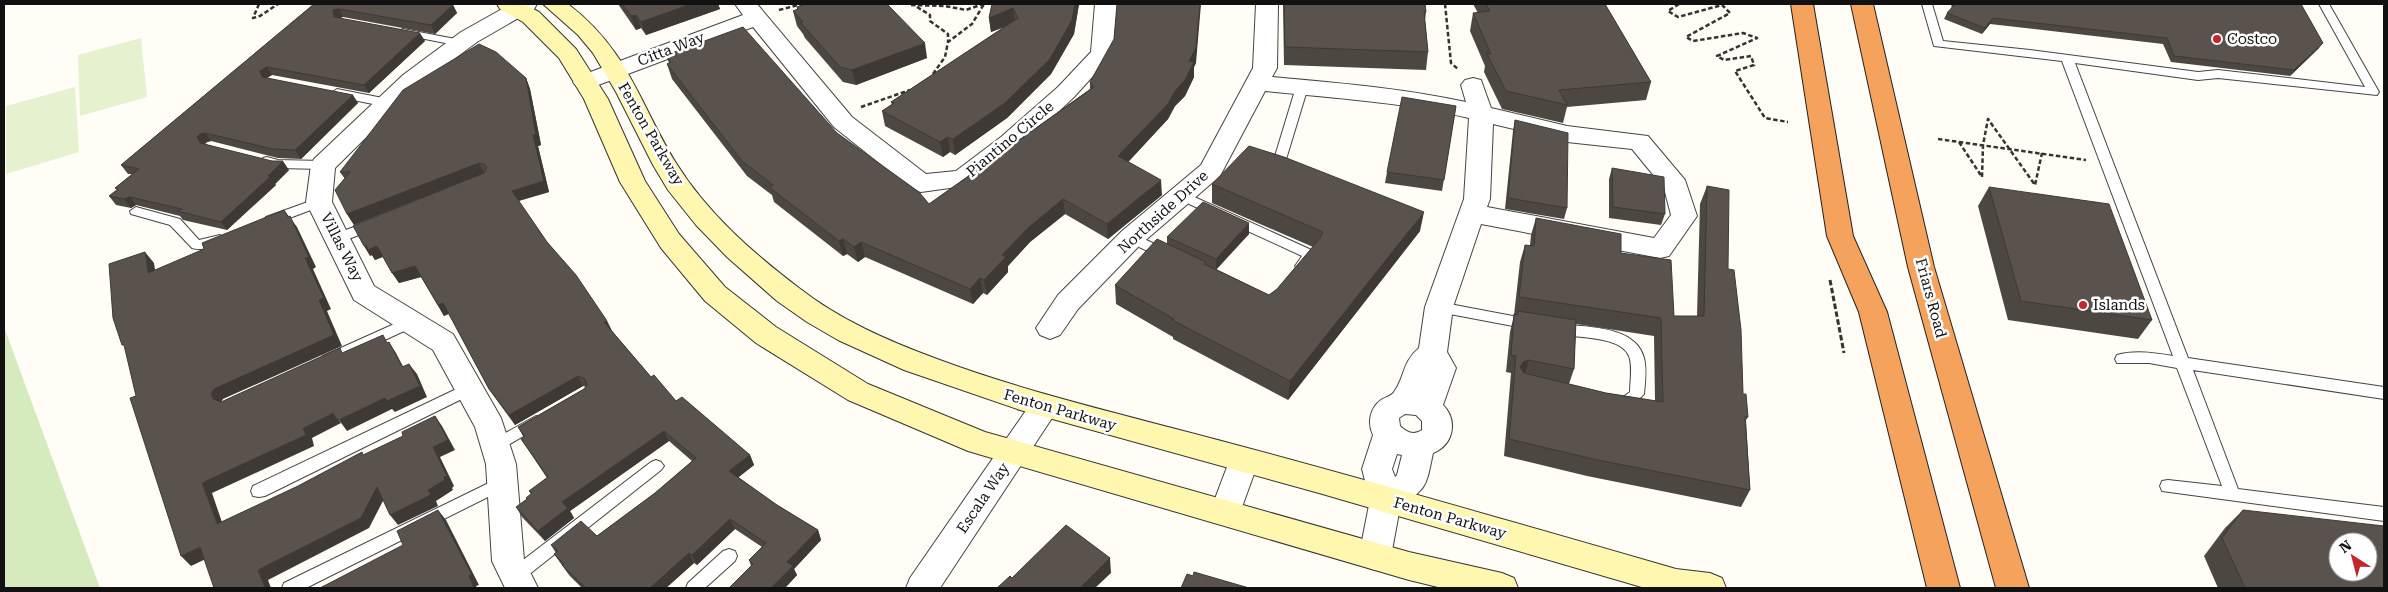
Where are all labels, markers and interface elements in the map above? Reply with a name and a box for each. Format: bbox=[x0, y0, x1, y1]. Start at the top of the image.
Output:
street label: Citta Way bbox=[635, 28, 707, 70]
place label: Costco bbox=[2227, 30, 2277, 48]
marker: Costco bbox=[2211, 33, 2223, 45]
street label: Fenton Parkway bbox=[614, 79, 688, 189]
street label: Piantino Circle bbox=[963, 97, 1057, 181]
street label: Northside Drive bbox=[1114, 167, 1212, 257]
street label: Villas Way bbox=[317, 210, 367, 285]
street label: Friars Road bbox=[1912, 256, 1950, 340]
place label: Islands bbox=[2093, 296, 2145, 314]
marker: Islands bbox=[2077, 299, 2089, 311]
street label: Fenton Parkway bbox=[1002, 385, 1118, 435]
street label: Escala Way bbox=[953, 459, 1013, 537]
street label: Fenton Parkway bbox=[1392, 493, 1508, 543]
north arrow bbox=[2328, 532, 2378, 582]
text: N bbox=[2336, 537, 2355, 556]

